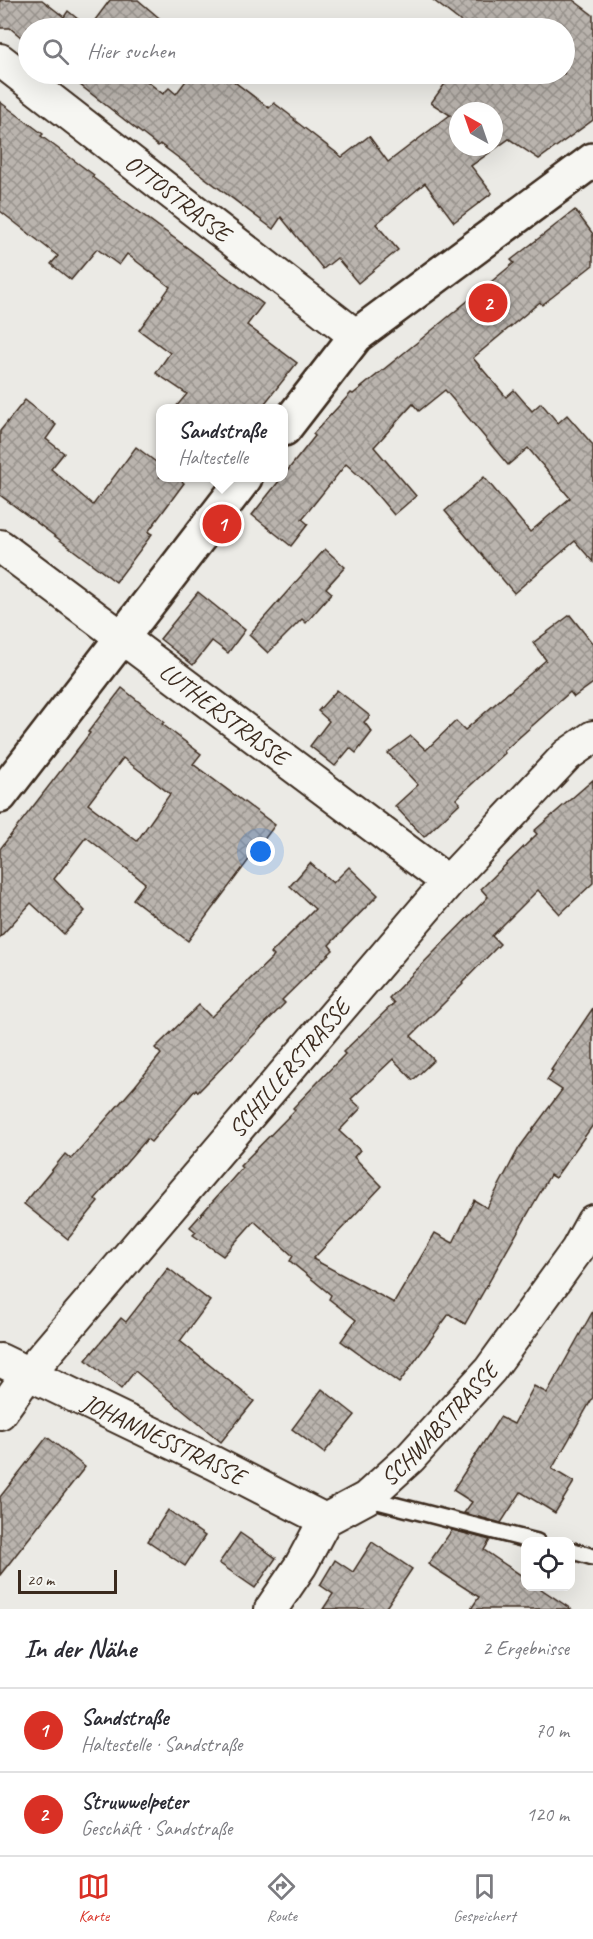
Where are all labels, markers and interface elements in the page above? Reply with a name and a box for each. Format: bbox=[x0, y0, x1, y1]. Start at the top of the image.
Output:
search box bbox=[18, 18, 575, 84]
icon: search bbox=[39, 35, 72, 68]
text: Hier suchen bbox=[87, 37, 175, 65]
north arrow bbox=[449, 102, 503, 156]
street label: OTTOSTRASSE bbox=[119, 148, 239, 250]
pin: 2 bbox=[468, 280, 508, 326]
popup bbox=[156, 404, 288, 482]
text: Sandstraße bbox=[178, 417, 266, 445]
text: Haltestelle bbox=[178, 445, 248, 470]
pin: 1 bbox=[202, 502, 242, 546]
street label: LUTHERSTRASSE bbox=[154, 656, 297, 774]
your location bbox=[246, 837, 275, 866]
street label: SCHILLERSTRASSE bbox=[222, 990, 358, 1144]
street label: SCHWABSTRASSE bbox=[374, 1354, 507, 1492]
street label: JOHANNESSTRASSE bbox=[77, 1387, 253, 1493]
map controls bbox=[521, 1537, 575, 1591]
button: locate bbox=[521, 1537, 575, 1591]
scale bar bbox=[18, 1567, 117, 1594]
text: 20 m bbox=[27, 1570, 54, 1590]
text: In der Nähe bbox=[24, 1632, 136, 1665]
text: 2 Ergebnisse bbox=[482, 1636, 569, 1661]
text: Sandstraße bbox=[81, 1704, 168, 1732]
text: 1 bbox=[39, 1718, 48, 1743]
text: 70 m bbox=[535, 1718, 569, 1743]
text: Haltestelle · Sandstraße bbox=[81, 1732, 242, 1757]
text: Struwwelpeter bbox=[81, 1788, 188, 1816]
text: 2 bbox=[39, 1802, 48, 1827]
text: 120 m bbox=[526, 1802, 569, 1827]
text: Geschäft · Sandstraße bbox=[81, 1816, 232, 1841]
tab: Karte bbox=[77, 1870, 110, 1926]
tab: Route bbox=[265, 1870, 298, 1926]
tab: Gespeichert bbox=[453, 1870, 516, 1926]

